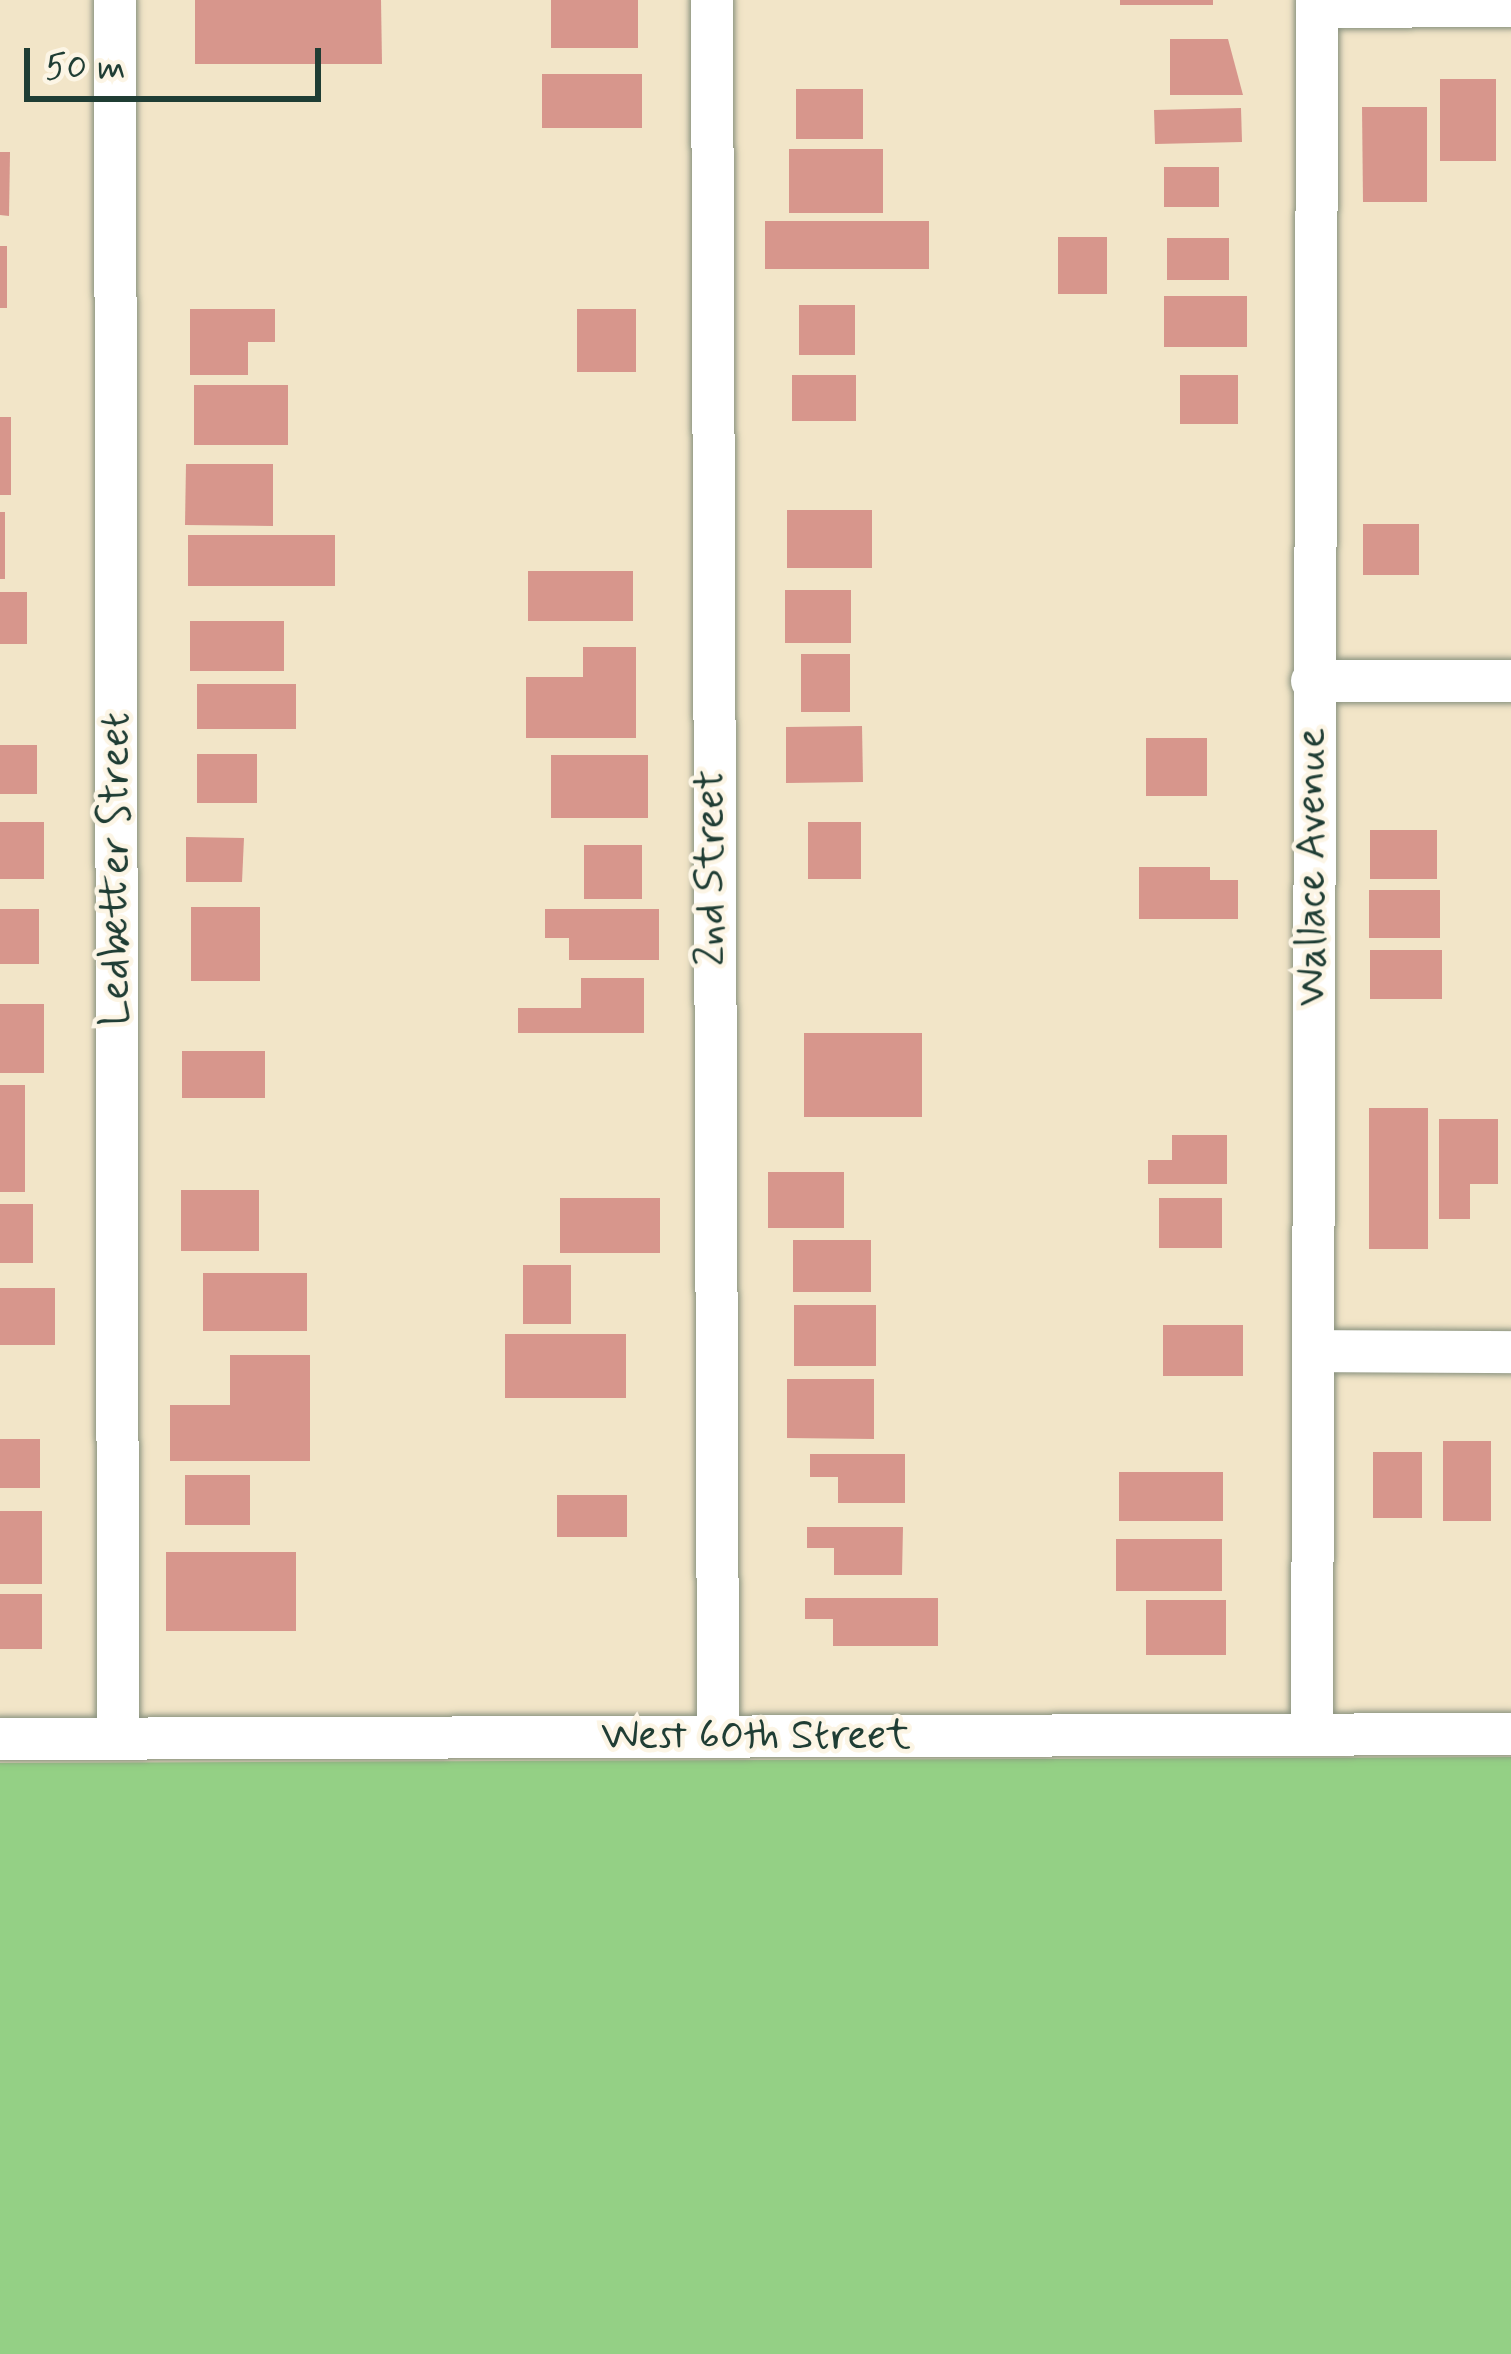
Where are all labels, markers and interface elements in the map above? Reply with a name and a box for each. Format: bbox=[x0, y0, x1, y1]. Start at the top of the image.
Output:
scale bar bbox=[30, 24, 327, 98]
text: 50 m bbox=[45, 45, 126, 92]
street label: Ledbetter Street bbox=[92, 708, 142, 1030]
street label: Wallace Avenue bbox=[1288, 728, 1338, 1006]
street label: 2nd Street bbox=[687, 771, 737, 965]
street label: West 60th Street bbox=[601, 1712, 911, 1762]

